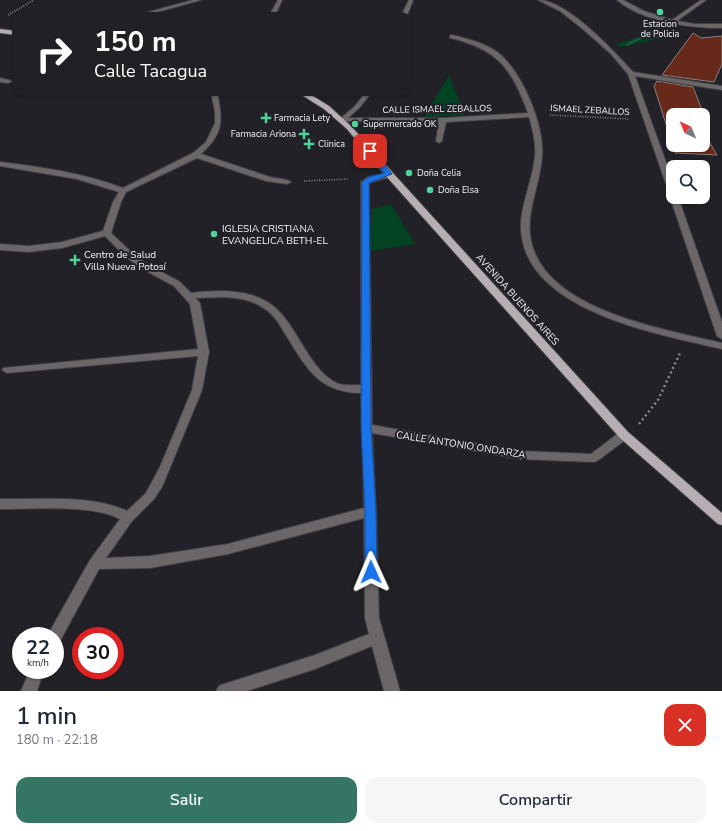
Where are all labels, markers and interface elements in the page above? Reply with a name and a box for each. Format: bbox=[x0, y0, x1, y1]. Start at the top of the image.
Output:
marker: Estacion de Policia bbox=[655, 7, 665, 17]
place label: Estacion de Policia bbox=[641, 18, 680, 40]
text: 150 m bbox=[94, 23, 177, 61]
icon: right bbox=[28, 28, 80, 80]
text: Calle Tacagua bbox=[94, 59, 207, 83]
street label: CALLE ISMAEL ZEBALLOS bbox=[382, 102, 492, 116]
street label: ISMAEL ZEBALLOS bbox=[550, 102, 630, 118]
north arrow bbox=[666, 108, 710, 152]
map controls bbox=[666, 108, 710, 204]
place label: Farmacia Lety bbox=[274, 112, 330, 124]
marker: Farmacia Lety bbox=[261, 113, 271, 123]
place label: Supermercado OK bbox=[363, 118, 437, 130]
marker: Supermercado OK bbox=[350, 119, 360, 129]
place label: Farmacia Ariona bbox=[231, 128, 296, 140]
marker: Farmacia Ariona bbox=[299, 129, 309, 139]
pin bbox=[353, 134, 387, 168]
marker: Clinica bbox=[303, 138, 315, 150]
place label: Clinica bbox=[318, 138, 345, 150]
icon: arrive bbox=[359, 140, 381, 162]
button: search bbox=[666, 160, 710, 204]
place label: Doña Celia bbox=[417, 167, 461, 179]
marker: Doña Celia bbox=[404, 168, 414, 178]
place label: Doña Elsa bbox=[438, 184, 479, 196]
marker: Doña Elsa bbox=[425, 185, 435, 195]
place label: IGLESIA CRISTIANA EVANGELICA BETH-EL bbox=[222, 222, 328, 248]
marker: IGLESIA CRISTIANA EVANGELICA BETH-EL bbox=[209, 229, 219, 239]
place label: Centro de Salud Villa Nueva Potosí bbox=[83, 248, 167, 274]
street label: AVENIDA BUENOS AIRES bbox=[472, 251, 562, 348]
marker: Centro de Salud Villa Nueva Potosí bbox=[69, 254, 81, 266]
street label: CALLE ANTONIO ONDARZA bbox=[395, 428, 527, 462]
position arrow bbox=[350, 551, 392, 593]
speed limit sign: 30 bbox=[72, 627, 124, 679]
text: 22 bbox=[26, 634, 50, 661]
text: km/h bbox=[27, 656, 49, 670]
text: 1 min bbox=[16, 700, 77, 732]
button: close bbox=[664, 704, 706, 746]
text: 180 m · 22:18 bbox=[16, 731, 98, 749]
button: Salir bbox=[16, 777, 357, 823]
button: Compartir bbox=[365, 777, 706, 823]

